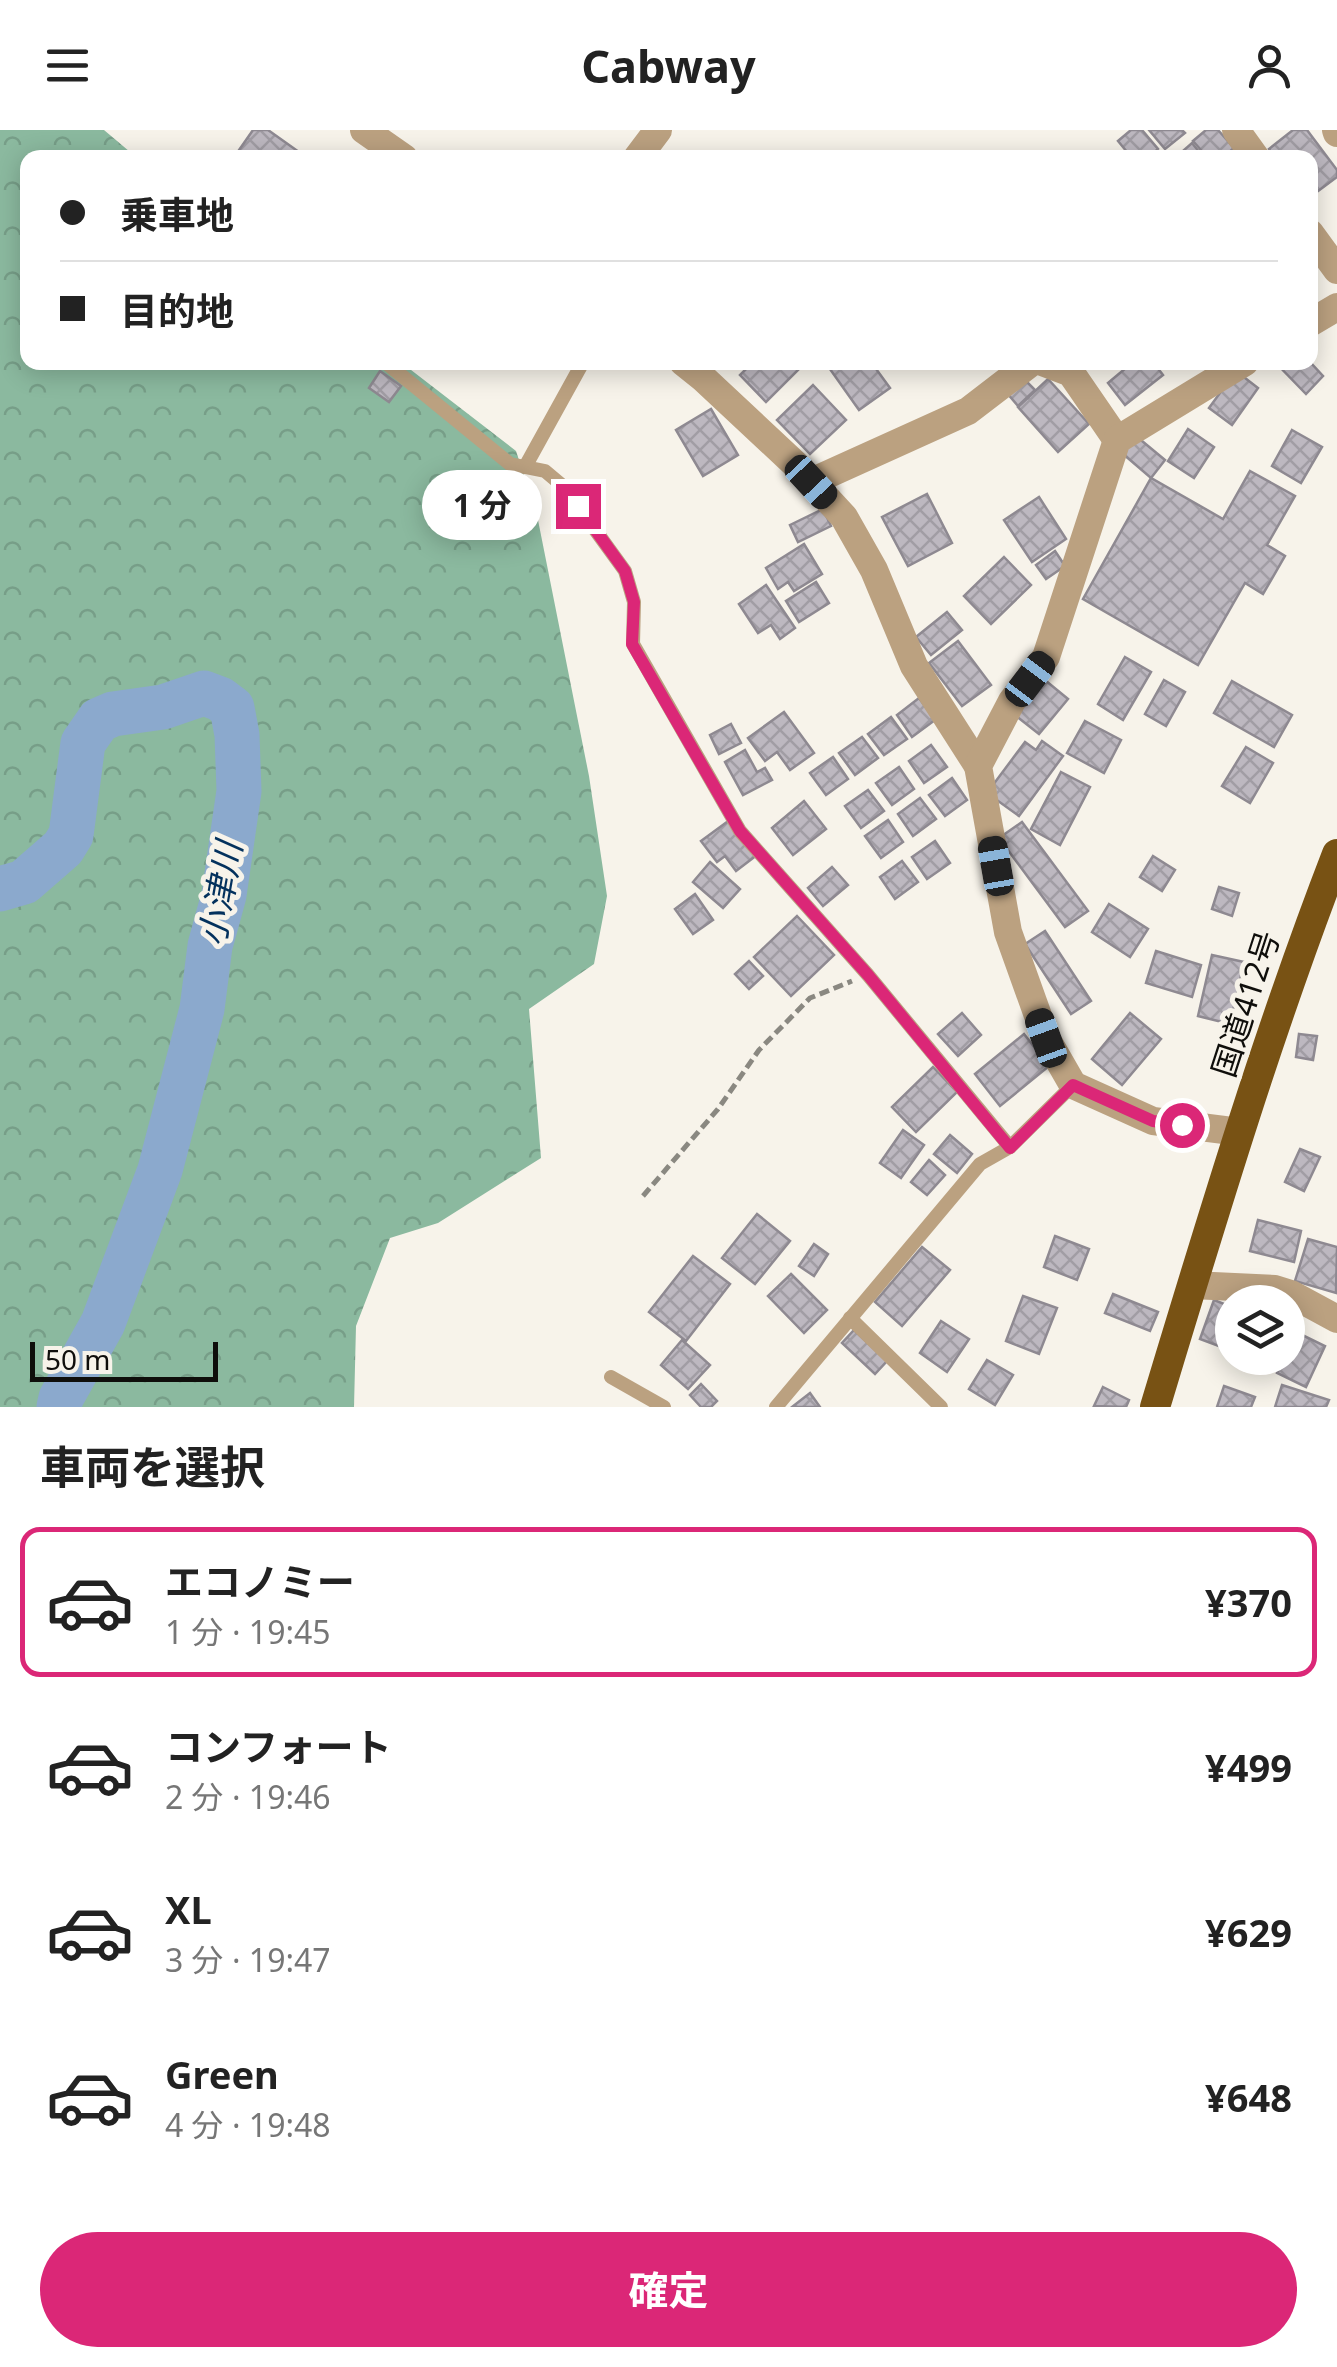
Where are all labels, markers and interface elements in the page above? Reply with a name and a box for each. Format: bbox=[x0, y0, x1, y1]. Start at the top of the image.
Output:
text: Cabway bbox=[581, 35, 756, 96]
icon: menu bbox=[40, 38, 95, 93]
icon: person bbox=[1242, 38, 1297, 93]
text: 乗車地 bbox=[120, 188, 234, 240]
text: 目的地 bbox=[120, 284, 234, 336]
car bbox=[780, 450, 842, 514]
callout: 1 分 bbox=[423, 471, 543, 541]
text: 1 分 bbox=[453, 483, 511, 526]
route end bbox=[556, 484, 601, 529]
car bbox=[1000, 646, 1060, 712]
water label: 小津川 bbox=[187, 834, 252, 950]
car bbox=[976, 834, 1016, 898]
street label: 国道412号 bbox=[1201, 925, 1288, 1082]
car bbox=[1022, 1005, 1070, 1071]
route start bbox=[1160, 1103, 1205, 1148]
map controls bbox=[1215, 1285, 1305, 1375]
button: layers bbox=[1215, 1285, 1305, 1375]
scale bar bbox=[30, 1337, 218, 1382]
text: 50 m bbox=[45, 1340, 111, 1378]
text: 車両を選択 bbox=[40, 1436, 265, 1497]
text: エコノミー bbox=[165, 1555, 355, 1607]
icon: car bbox=[45, 1557, 135, 1647]
text: ¥370 bbox=[1205, 1576, 1292, 1628]
text: 1 分 · 19:45 bbox=[165, 1610, 331, 1653]
text: コンフォート bbox=[165, 1720, 392, 1772]
icon: car bbox=[45, 1722, 135, 1812]
text: ¥499 bbox=[1205, 1741, 1292, 1793]
text: 2 分 · 19:46 bbox=[165, 1775, 331, 1818]
text: XL bbox=[165, 1883, 212, 1935]
icon: car bbox=[45, 1887, 135, 1977]
text: ¥629 bbox=[1205, 1906, 1292, 1958]
text: 3 分 · 19:47 bbox=[165, 1938, 331, 1981]
text: Green bbox=[165, 2048, 279, 2100]
icon: car bbox=[45, 2052, 135, 2142]
text: ¥648 bbox=[1205, 2071, 1292, 2123]
text: 4 分 · 19:48 bbox=[165, 2103, 331, 2146]
button: 確定 bbox=[40, 2232, 1297, 2347]

